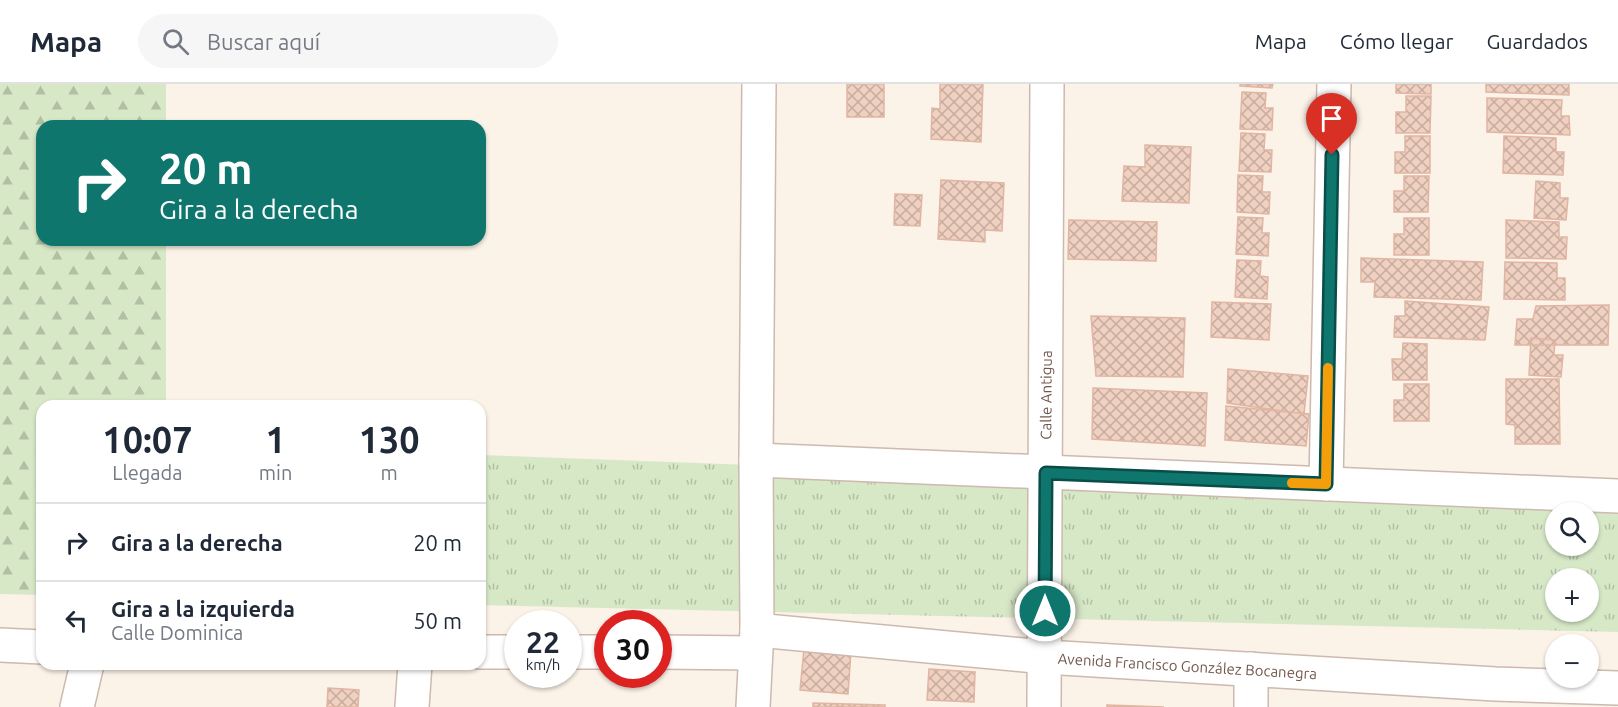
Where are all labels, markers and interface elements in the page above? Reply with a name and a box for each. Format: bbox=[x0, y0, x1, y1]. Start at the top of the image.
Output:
search box bbox=[138, 14, 558, 68]
icon: search bbox=[159, 25, 192, 58]
text: Mapa bbox=[30, 26, 102, 57]
text: Buscar aquí bbox=[207, 29, 320, 54]
text: Mapa bbox=[1255, 29, 1307, 53]
text: Cómo llegar bbox=[1340, 29, 1454, 53]
text: Guardados bbox=[1487, 29, 1588, 53]
pin bbox=[1306, 93, 1357, 155]
icon: arrive bbox=[1315, 102, 1348, 135]
icon: right bbox=[60, 144, 138, 222]
text: 20 m bbox=[159, 145, 253, 192]
text: Gira a la derecha bbox=[159, 194, 359, 224]
street label: Calle Antigua bbox=[1037, 350, 1054, 440]
text: 10:07 bbox=[102, 419, 192, 460]
text: 1 bbox=[265, 419, 286, 460]
text: 130 bbox=[359, 419, 420, 460]
text: Llegada bbox=[112, 461, 183, 484]
text: min bbox=[259, 461, 292, 484]
text: m bbox=[381, 461, 398, 484]
map controls bbox=[1545, 502, 1599, 688]
button: search bbox=[1545, 502, 1599, 556]
icon: right bbox=[60, 526, 93, 559]
text: Gira a la derecha bbox=[111, 530, 283, 555]
text: 20 m bbox=[413, 530, 462, 555]
button: + bbox=[1545, 568, 1599, 622]
position arrow bbox=[1013, 579, 1077, 643]
text: Gira a la izquierda bbox=[111, 596, 295, 621]
icon: left bbox=[60, 604, 93, 637]
text: 50 m bbox=[413, 608, 462, 633]
speed limit sign: 30 bbox=[594, 610, 672, 688]
text: Calle Dominica bbox=[111, 621, 243, 644]
text: 22 bbox=[526, 625, 560, 659]
button: − bbox=[1545, 634, 1599, 688]
street label: Avenida Francisco González Bocanegra bbox=[1057, 649, 1318, 682]
text: km/h bbox=[526, 656, 560, 673]

